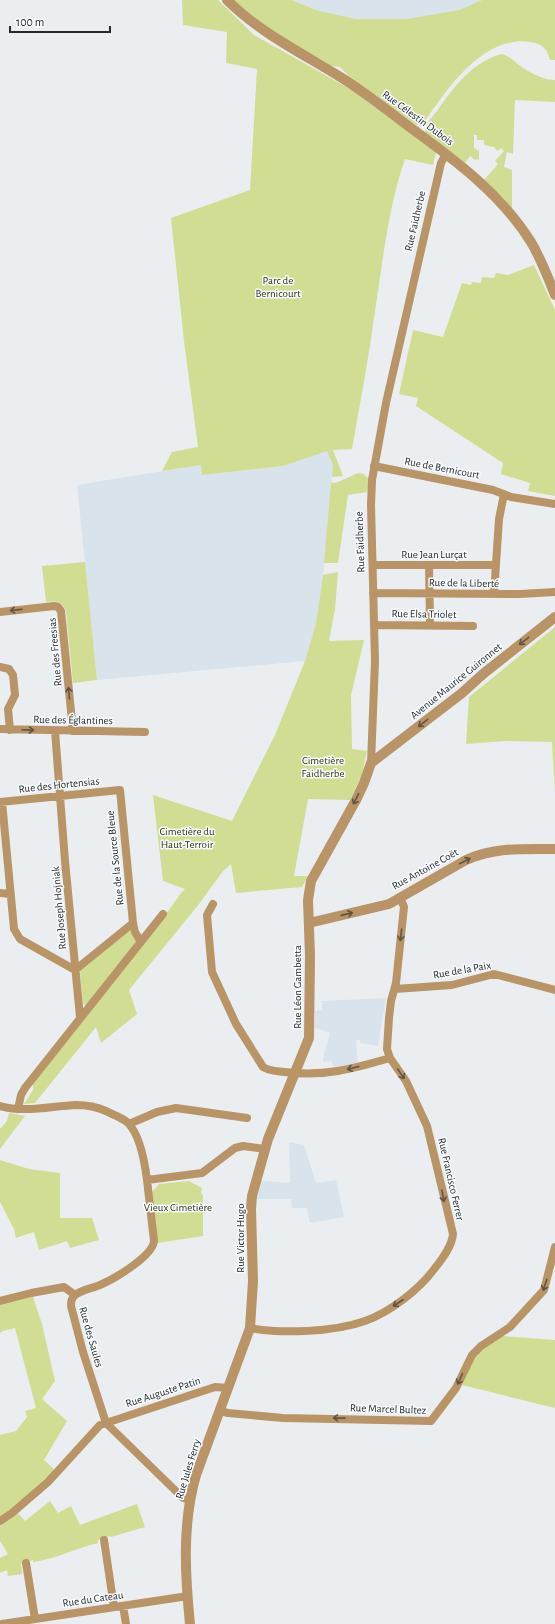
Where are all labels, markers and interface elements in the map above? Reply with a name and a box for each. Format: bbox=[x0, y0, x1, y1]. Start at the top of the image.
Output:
scale bar bbox=[10, 8, 110, 34]
text: 100 m bbox=[16, 16, 44, 28]
street label: Rue Célestin Dubois bbox=[380, 89, 456, 147]
street label: Rue Faidherbe bbox=[403, 190, 427, 252]
park label: Parc de Bernicourt bbox=[256, 275, 301, 299]
street label: Rue de Bernicourt bbox=[404, 455, 481, 481]
street label: Rue Faidherbe bbox=[353, 511, 367, 573]
street label: Rue Jean Lurçat bbox=[401, 549, 467, 560]
street label: Rue de la Liberté bbox=[429, 577, 499, 589]
one-way arrow bbox=[10, 606, 23, 614]
street label: Rue Elsa Triolet bbox=[391, 608, 457, 620]
street label: Rue des Freesias bbox=[47, 617, 63, 687]
one-way arrow bbox=[519, 637, 530, 646]
street label: Avenue Maurice Guironnet bbox=[408, 641, 504, 721]
one-way arrow bbox=[66, 687, 73, 700]
street label: Rue des Églantines bbox=[33, 713, 113, 726]
one-way arrow bbox=[418, 719, 429, 727]
one-way arrow bbox=[21, 727, 34, 734]
park label: Cimetière Faidherbe bbox=[302, 755, 344, 779]
street label: Rue des Hortensias bbox=[18, 775, 100, 795]
one-way arrow bbox=[352, 793, 359, 805]
street label: Rue de la Source Bleue bbox=[105, 810, 125, 906]
park label: Cimetière du Haut-Terroir bbox=[159, 826, 215, 850]
street label: Rue Antoine Coët bbox=[390, 846, 460, 892]
one-way arrow bbox=[459, 857, 471, 864]
street label: Rue Joseph Hojniak bbox=[50, 866, 68, 950]
one-way arrow bbox=[340, 909, 353, 917]
one-way arrow bbox=[397, 928, 405, 941]
street label: Rue Léon Gambetta bbox=[292, 945, 303, 1029]
street label: Rue de la Paix bbox=[432, 959, 492, 980]
one-way arrow bbox=[347, 1065, 360, 1073]
one-way arrow bbox=[397, 1068, 405, 1079]
street label: Rue Francisco Ferrer bbox=[436, 1137, 466, 1222]
one-way arrow bbox=[440, 1189, 448, 1202]
park label: Vieux Cimetière bbox=[144, 1202, 212, 1213]
street label: Rue Victor Hugo bbox=[235, 1203, 246, 1273]
one-way arrow bbox=[541, 1278, 548, 1291]
one-way arrow bbox=[392, 1299, 403, 1307]
street label: Rue des Saules bbox=[77, 1305, 105, 1369]
one-way arrow bbox=[456, 1372, 463, 1384]
street label: Rue Auguste Patin bbox=[124, 1375, 202, 1409]
street label: Rue Marcel Bultez bbox=[350, 1402, 427, 1416]
one-way arrow bbox=[333, 1414, 346, 1422]
street label: Rue Jules Ferry bbox=[174, 1437, 202, 1500]
street label: Rue du Cateau bbox=[62, 1589, 125, 1609]

